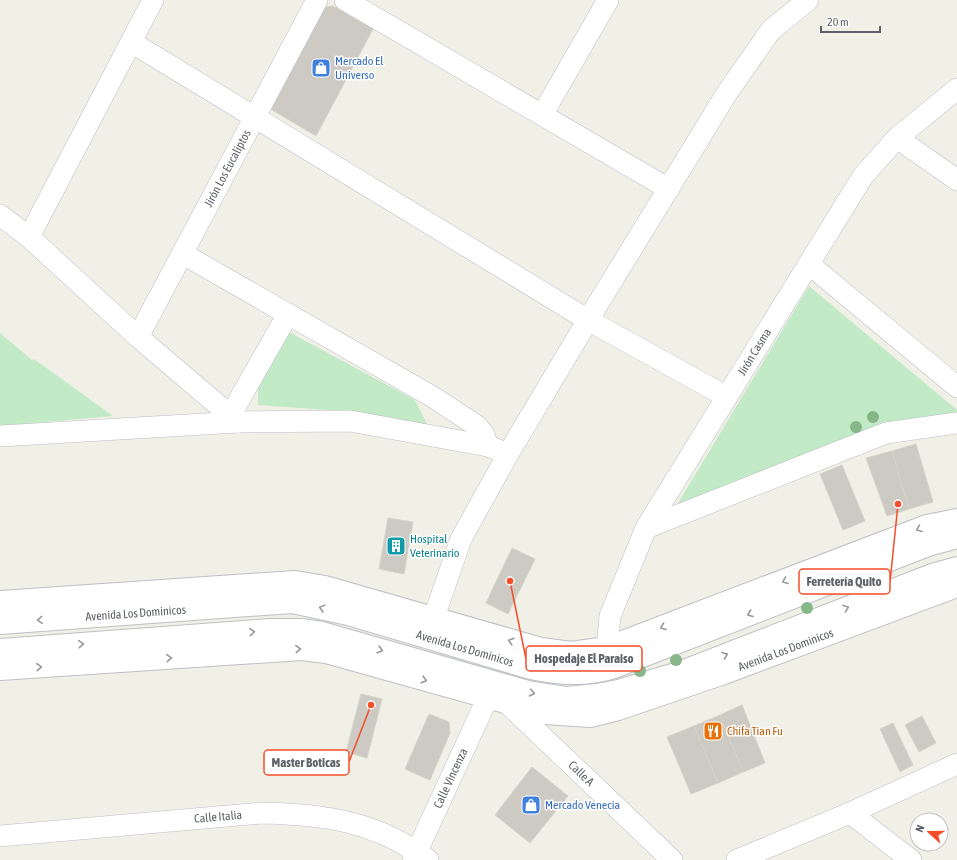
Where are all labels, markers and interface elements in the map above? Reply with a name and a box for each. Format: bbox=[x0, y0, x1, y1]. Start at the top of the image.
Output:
scale bar bbox=[821, 8, 880, 34]
text: 20 m bbox=[827, 15, 849, 29]
place label: Mercado El Universo bbox=[335, 54, 384, 82]
shop icon: Mercado El Universo bbox=[310, 57, 332, 79]
street label: Jirón Los Eucaliptos bbox=[201, 127, 254, 209]
street label: Jirón Casma bbox=[735, 326, 774, 378]
one-way arrow bbox=[916, 525, 923, 533]
place label: Hospital Veterinario bbox=[410, 532, 460, 560]
building icon: Hospital Veterinario bbox=[385, 535, 407, 557]
callout: Ferretería Quito bbox=[799, 569, 890, 594]
text: Ferretería Quito bbox=[806, 574, 882, 589]
one-way arrow bbox=[781, 576, 788, 585]
street label: Avenida Los Dominicos bbox=[85, 603, 186, 624]
one-way arrow bbox=[319, 604, 326, 612]
one-way arrow bbox=[843, 605, 850, 613]
one-way arrow bbox=[747, 609, 754, 617]
one-way arrow bbox=[37, 615, 43, 624]
one-way arrow bbox=[660, 622, 667, 630]
street label: Avenida Los Dominicos bbox=[736, 626, 835, 674]
one-way arrow bbox=[249, 627, 255, 636]
street label: Avenida Los Dominicos bbox=[415, 628, 515, 669]
one-way arrow bbox=[508, 637, 515, 646]
one-way arrow bbox=[78, 640, 84, 649]
one-way arrow bbox=[295, 645, 301, 654]
one-way arrow bbox=[376, 645, 383, 654]
callout: Hospedaje El Paraiso bbox=[526, 646, 642, 671]
text: Hospedaje El Paraiso bbox=[534, 651, 634, 666]
one-way arrow bbox=[722, 651, 729, 659]
one-way arrow bbox=[166, 653, 172, 662]
one-way arrow bbox=[36, 662, 42, 671]
one-way arrow bbox=[421, 675, 427, 683]
one-way arrow bbox=[529, 688, 535, 696]
restaurant icon: Chifa Tian Fu bbox=[702, 720, 724, 742]
place label: Chifa Tian Fu bbox=[727, 724, 783, 738]
street label: Calle Vincenza bbox=[431, 746, 470, 810]
callout: Master Boticas bbox=[264, 750, 349, 775]
text: Master Boticas bbox=[272, 755, 341, 770]
street label: Calle A bbox=[565, 758, 597, 789]
shop icon: Mercado Venecia bbox=[520, 794, 542, 816]
place label: Mercado Venecia bbox=[545, 798, 620, 812]
street label: Calle Italia bbox=[194, 808, 243, 826]
north arrow bbox=[909, 812, 949, 852]
text: N bbox=[913, 823, 926, 834]

